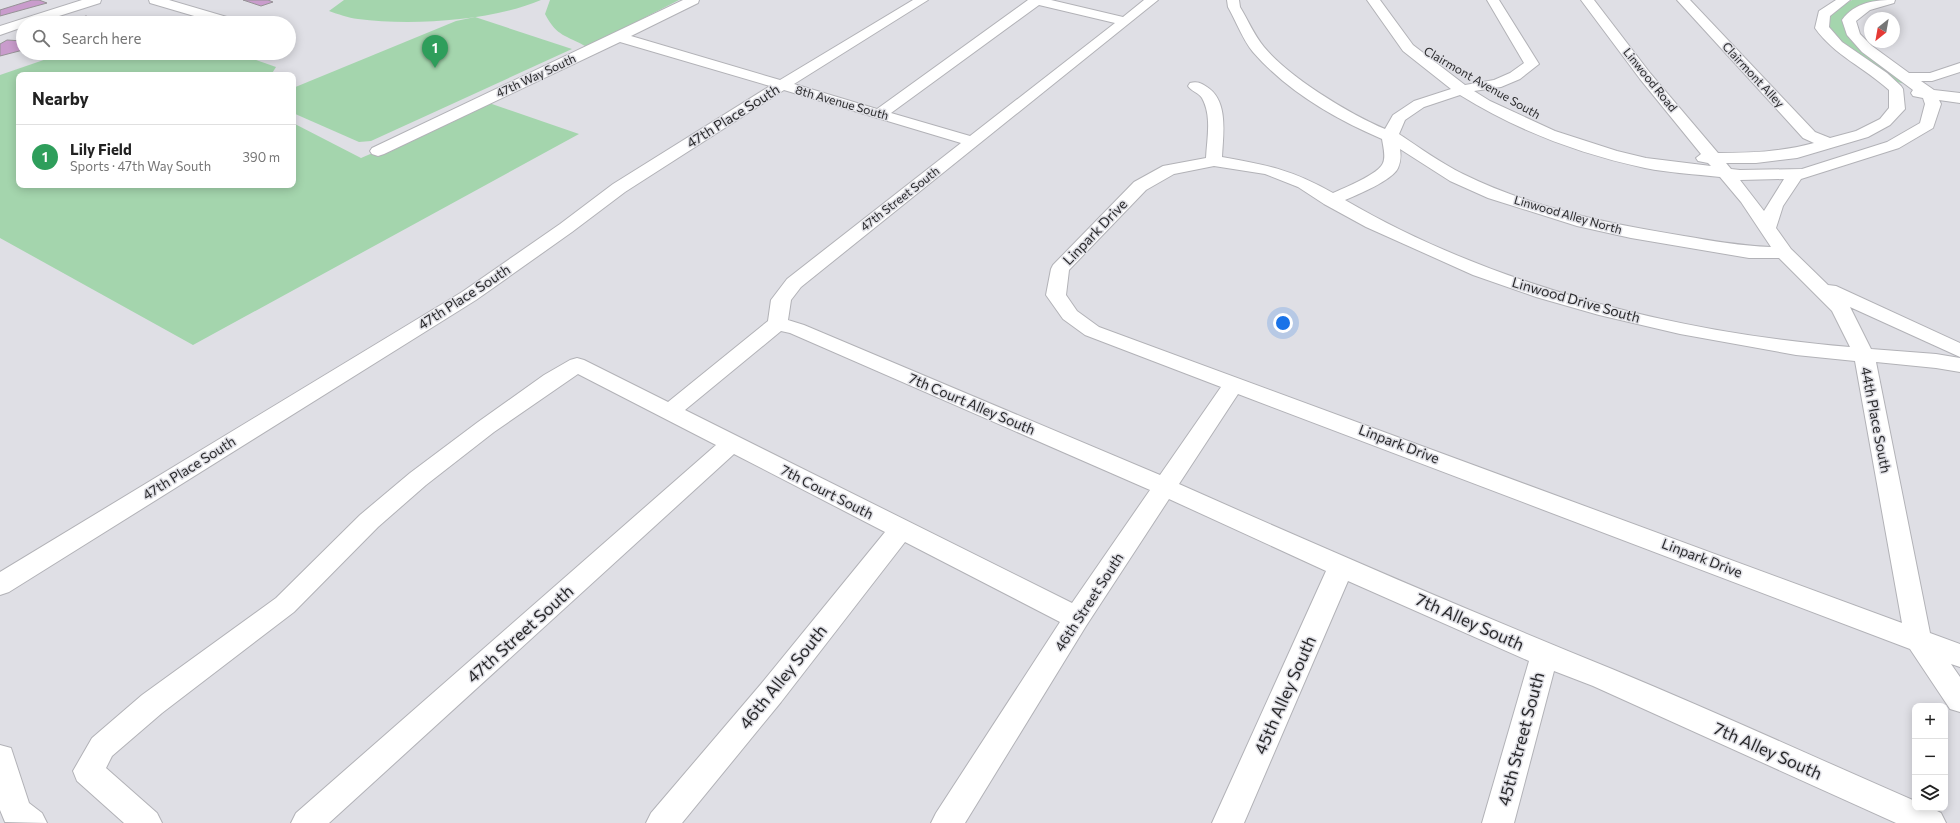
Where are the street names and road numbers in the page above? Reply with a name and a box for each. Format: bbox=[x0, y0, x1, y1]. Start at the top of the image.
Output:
street label: Clairmont Alley bbox=[1720, 39, 1787, 110]
street label: Clairmont Avenue South bbox=[1422, 43, 1543, 121]
street label: Linwood Road bbox=[1621, 45, 1681, 114]
street label: 47th Way South bbox=[493, 51, 578, 100]
street label: 47th Place South bbox=[683, 80, 783, 151]
street label: 8th Avenue South bbox=[794, 82, 891, 122]
street label: 47th Street South bbox=[857, 163, 942, 233]
street label: Linwood Alley North bbox=[1513, 192, 1624, 236]
street label: Linpark Drive bbox=[1059, 195, 1130, 268]
street label: 47th Place South bbox=[414, 260, 513, 333]
street label: Linwood Drive South bbox=[1510, 273, 1642, 326]
street label: 44th Place South bbox=[1858, 365, 1895, 475]
street label: 7th Court Alley South bbox=[906, 369, 1038, 438]
street label: Linpark Drive bbox=[1356, 420, 1442, 467]
street label: 47th Place South bbox=[139, 432, 239, 503]
street label: 7th Court South bbox=[778, 461, 876, 522]
street label: Linpark Drive bbox=[1659, 534, 1745, 581]
street label: 46th Street South bbox=[1050, 549, 1127, 654]
street label: 47th Street South bbox=[462, 580, 577, 687]
street label: 7th Alley South bbox=[1413, 588, 1528, 655]
street label: 46th Alley South bbox=[734, 620, 831, 733]
street label: 45th Alley South bbox=[1249, 632, 1320, 757]
street label: 45th Street South bbox=[1493, 670, 1548, 808]
street label: 7th Alley South bbox=[1711, 717, 1826, 784]

